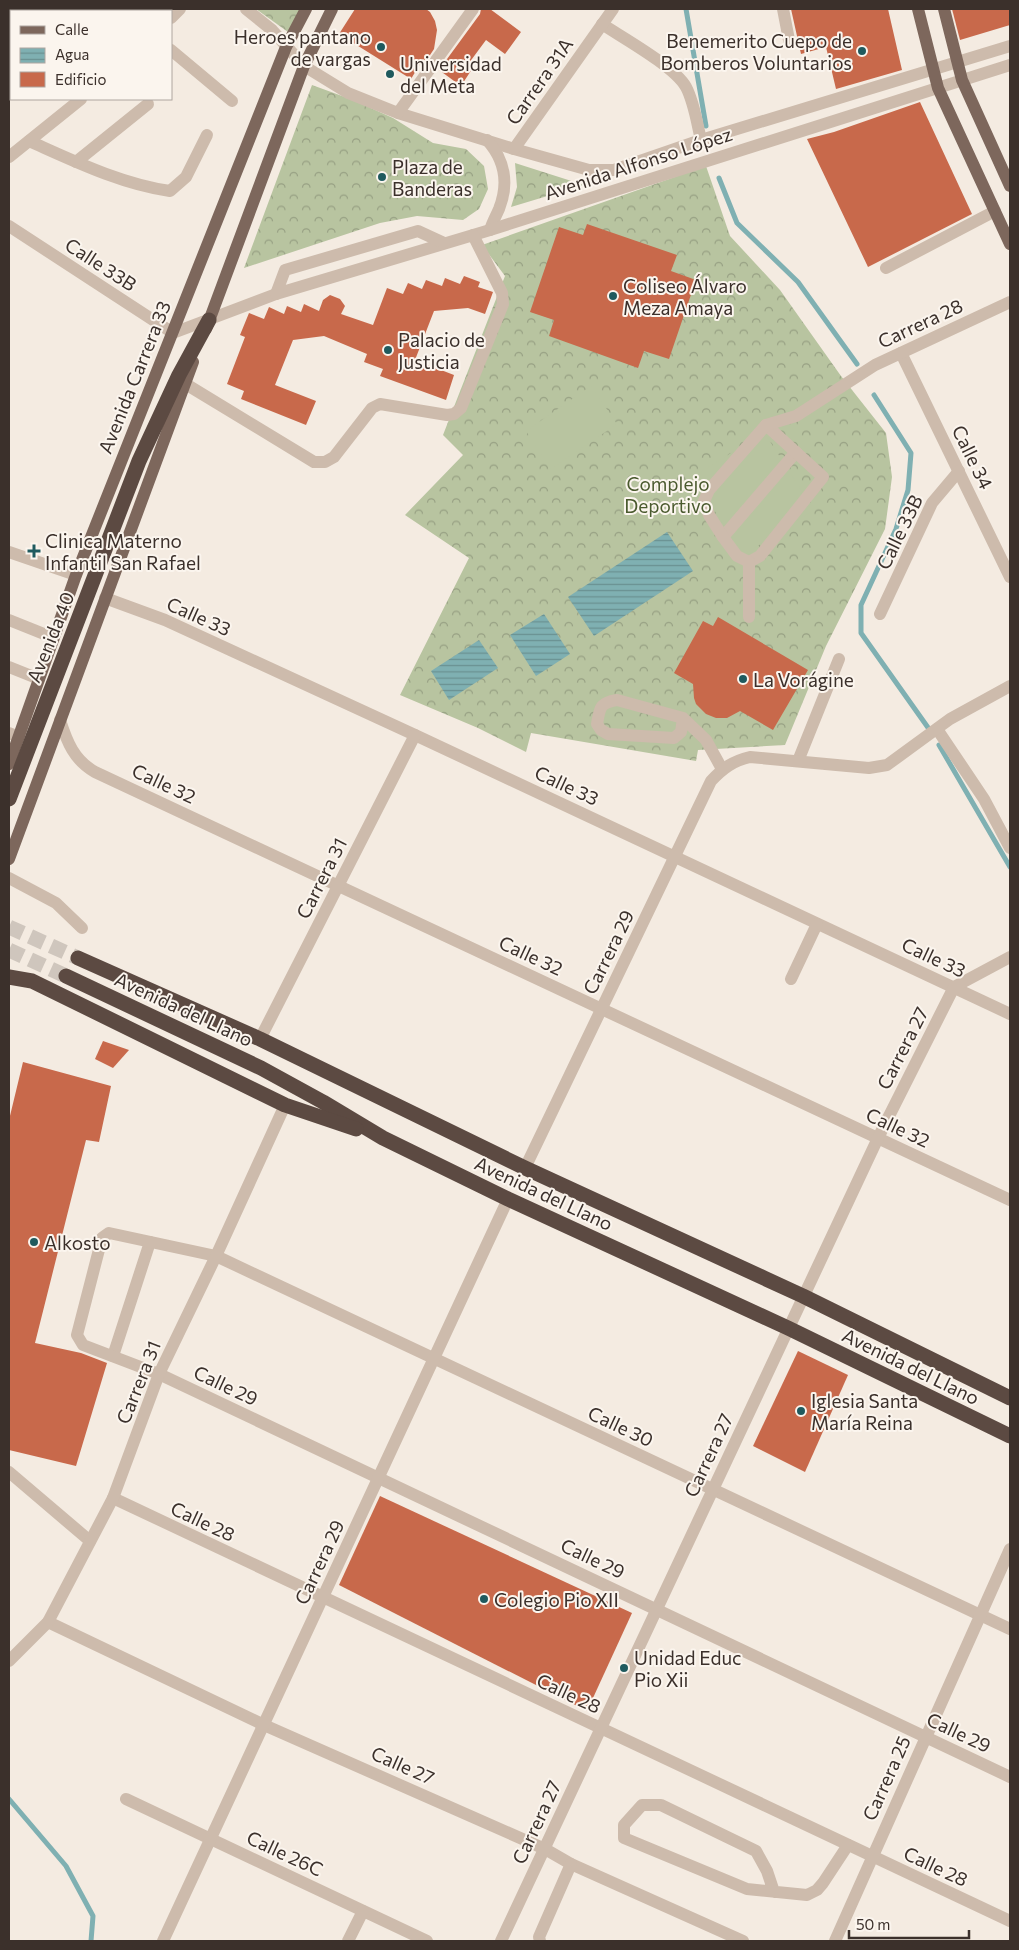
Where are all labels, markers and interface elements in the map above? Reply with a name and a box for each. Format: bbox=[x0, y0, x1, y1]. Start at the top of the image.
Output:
legend bbox=[10, 10, 172, 100]
text: Calle bbox=[55, 20, 89, 38]
place label: Heroes pantano de vargas bbox=[234, 25, 371, 70]
place label: Benemerito Cuepo de Bomberos Voluntarios bbox=[660, 29, 852, 74]
street label: Carrera 31A bbox=[501, 33, 577, 129]
marker: Heroes pantano de vargas bbox=[375, 41, 387, 53]
text: Agua bbox=[55, 45, 89, 63]
marker: Benemerito Cuepo de Bomberos Voluntarios bbox=[856, 45, 868, 57]
place label: Universidad del Meta bbox=[400, 52, 502, 97]
marker: Universidad del Meta bbox=[384, 68, 396, 80]
text: Edificio bbox=[55, 70, 106, 88]
street label: Avenida Alfonso López bbox=[541, 122, 735, 204]
place label: Plaza de Banderas bbox=[392, 155, 472, 200]
marker: Plaza de Banderas bbox=[376, 171, 388, 183]
street label: Calle 33B bbox=[61, 233, 141, 295]
place label: Coliseo Álvaro Meza Amaya bbox=[623, 274, 747, 319]
marker: Coliseo Álvaro Meza Amaya bbox=[607, 290, 619, 302]
street label: Carrera 28 bbox=[874, 293, 966, 353]
street label: Avenida Carrera 33 bbox=[93, 297, 175, 457]
place label: Palacio de Justicia bbox=[398, 328, 485, 373]
marker: Palacio de Justicia bbox=[382, 344, 394, 356]
street label: Calle 34 bbox=[948, 421, 998, 493]
park label: Complejo Deportivo bbox=[624, 472, 712, 517]
street label: Calle 33B bbox=[871, 491, 927, 573]
place label: Clinica Materno Infantil San Rafael bbox=[45, 529, 201, 574]
marker: Clinica Materno Infantil San Rafael bbox=[27, 544, 41, 558]
street label: Avenida 40 bbox=[21, 588, 79, 686]
street label: Calle 33 bbox=[163, 592, 235, 640]
place label: La Vorágine bbox=[753, 668, 854, 691]
marker: La Vorágine bbox=[737, 673, 749, 685]
street label: Calle 32 bbox=[129, 758, 199, 808]
street label: Calle 33 bbox=[531, 760, 603, 810]
street label: Carrera 31 bbox=[291, 834, 351, 922]
street label: Carrera 29 bbox=[578, 906, 638, 998]
street label: Calle 32 bbox=[496, 930, 566, 980]
street label: Calle 33 bbox=[898, 932, 970, 982]
street label: Avenida del Llano bbox=[111, 967, 257, 1051]
street label: Carrera 27 bbox=[871, 1003, 933, 1093]
street label: Calle 32 bbox=[863, 1102, 933, 1152]
street label: Avenida del Llano bbox=[471, 1151, 617, 1235]
place label: Alkosto bbox=[44, 1231, 111, 1254]
marker: Alkosto bbox=[28, 1236, 40, 1248]
street label: Avenida del Llano bbox=[839, 1323, 983, 1409]
street label: Carrera 31 bbox=[111, 1337, 165, 1427]
street label: Calle 29 bbox=[190, 1360, 262, 1410]
place label: Iglesia Santa María Reina bbox=[811, 1389, 918, 1434]
street label: Calle 30 bbox=[585, 1401, 657, 1451]
marker: Iglesia Santa María Reina bbox=[795, 1405, 807, 1417]
street label: Carrera 27 bbox=[679, 1410, 737, 1500]
street label: Calle 28 bbox=[167, 1496, 239, 1546]
street label: Carrera 29 bbox=[289, 1516, 349, 1608]
street label: Calle 29 bbox=[557, 1533, 629, 1583]
place label: Colegio Pio XII bbox=[494, 1588, 619, 1611]
marker: Colegio Pio XII bbox=[478, 1593, 490, 1605]
place label: Unidad Educ Pio Xii bbox=[634, 1646, 741, 1691]
marker: Unidad Educ Pio Xii bbox=[618, 1662, 630, 1674]
street label: Calle 28 bbox=[533, 1668, 605, 1718]
street label: Calle 29 bbox=[923, 1707, 995, 1757]
street label: Carrera 25 bbox=[857, 1732, 915, 1824]
street label: Calle 27 bbox=[368, 1741, 438, 1789]
street label: Carrera 27 bbox=[507, 1777, 565, 1867]
street label: Calle 26C bbox=[243, 1825, 327, 1881]
street label: Calle 28 bbox=[900, 1841, 972, 1891]
scale bar bbox=[849, 1908, 969, 1940]
text: 50 m bbox=[856, 1915, 890, 1933]

